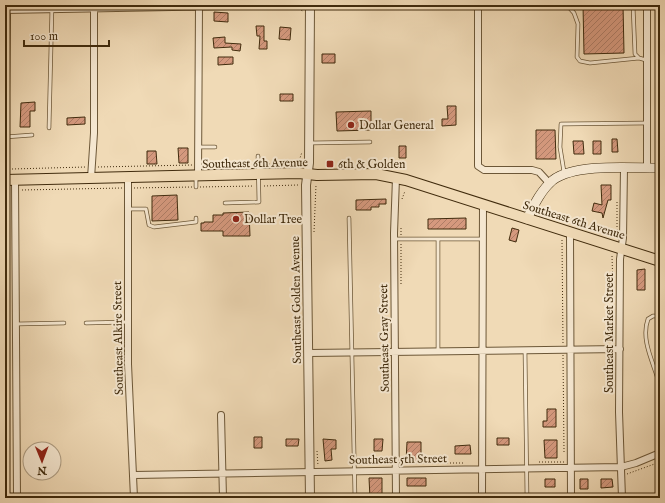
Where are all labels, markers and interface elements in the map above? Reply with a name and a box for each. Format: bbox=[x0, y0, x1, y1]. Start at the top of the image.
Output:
scale bar bbox=[24, 22, 109, 48]
text: 100 m bbox=[30, 29, 58, 44]
place label: Dollar General bbox=[359, 118, 434, 133]
marker: Dollar General bbox=[346, 120, 356, 130]
street label: Southeast 6th Avenue bbox=[202, 155, 309, 172]
place label: 6th & Golden bbox=[338, 157, 406, 172]
marker: 6th & Golden bbox=[325, 159, 335, 169]
street label: Southeast 6th Avenue bbox=[521, 198, 627, 243]
place label: Dollar Tree bbox=[244, 212, 303, 227]
marker: Dollar Tree bbox=[231, 214, 241, 224]
street label: Southeast Golden Avenue bbox=[288, 236, 305, 364]
street label: Southeast Market Street bbox=[602, 273, 617, 393]
street label: Southeast Alkire Street bbox=[110, 281, 127, 395]
street label: Southeast Gray Street bbox=[376, 284, 393, 392]
north arrow bbox=[22, 441, 62, 481]
street label: Southeast 5th Street bbox=[349, 451, 447, 468]
text: N bbox=[37, 463, 48, 477]

